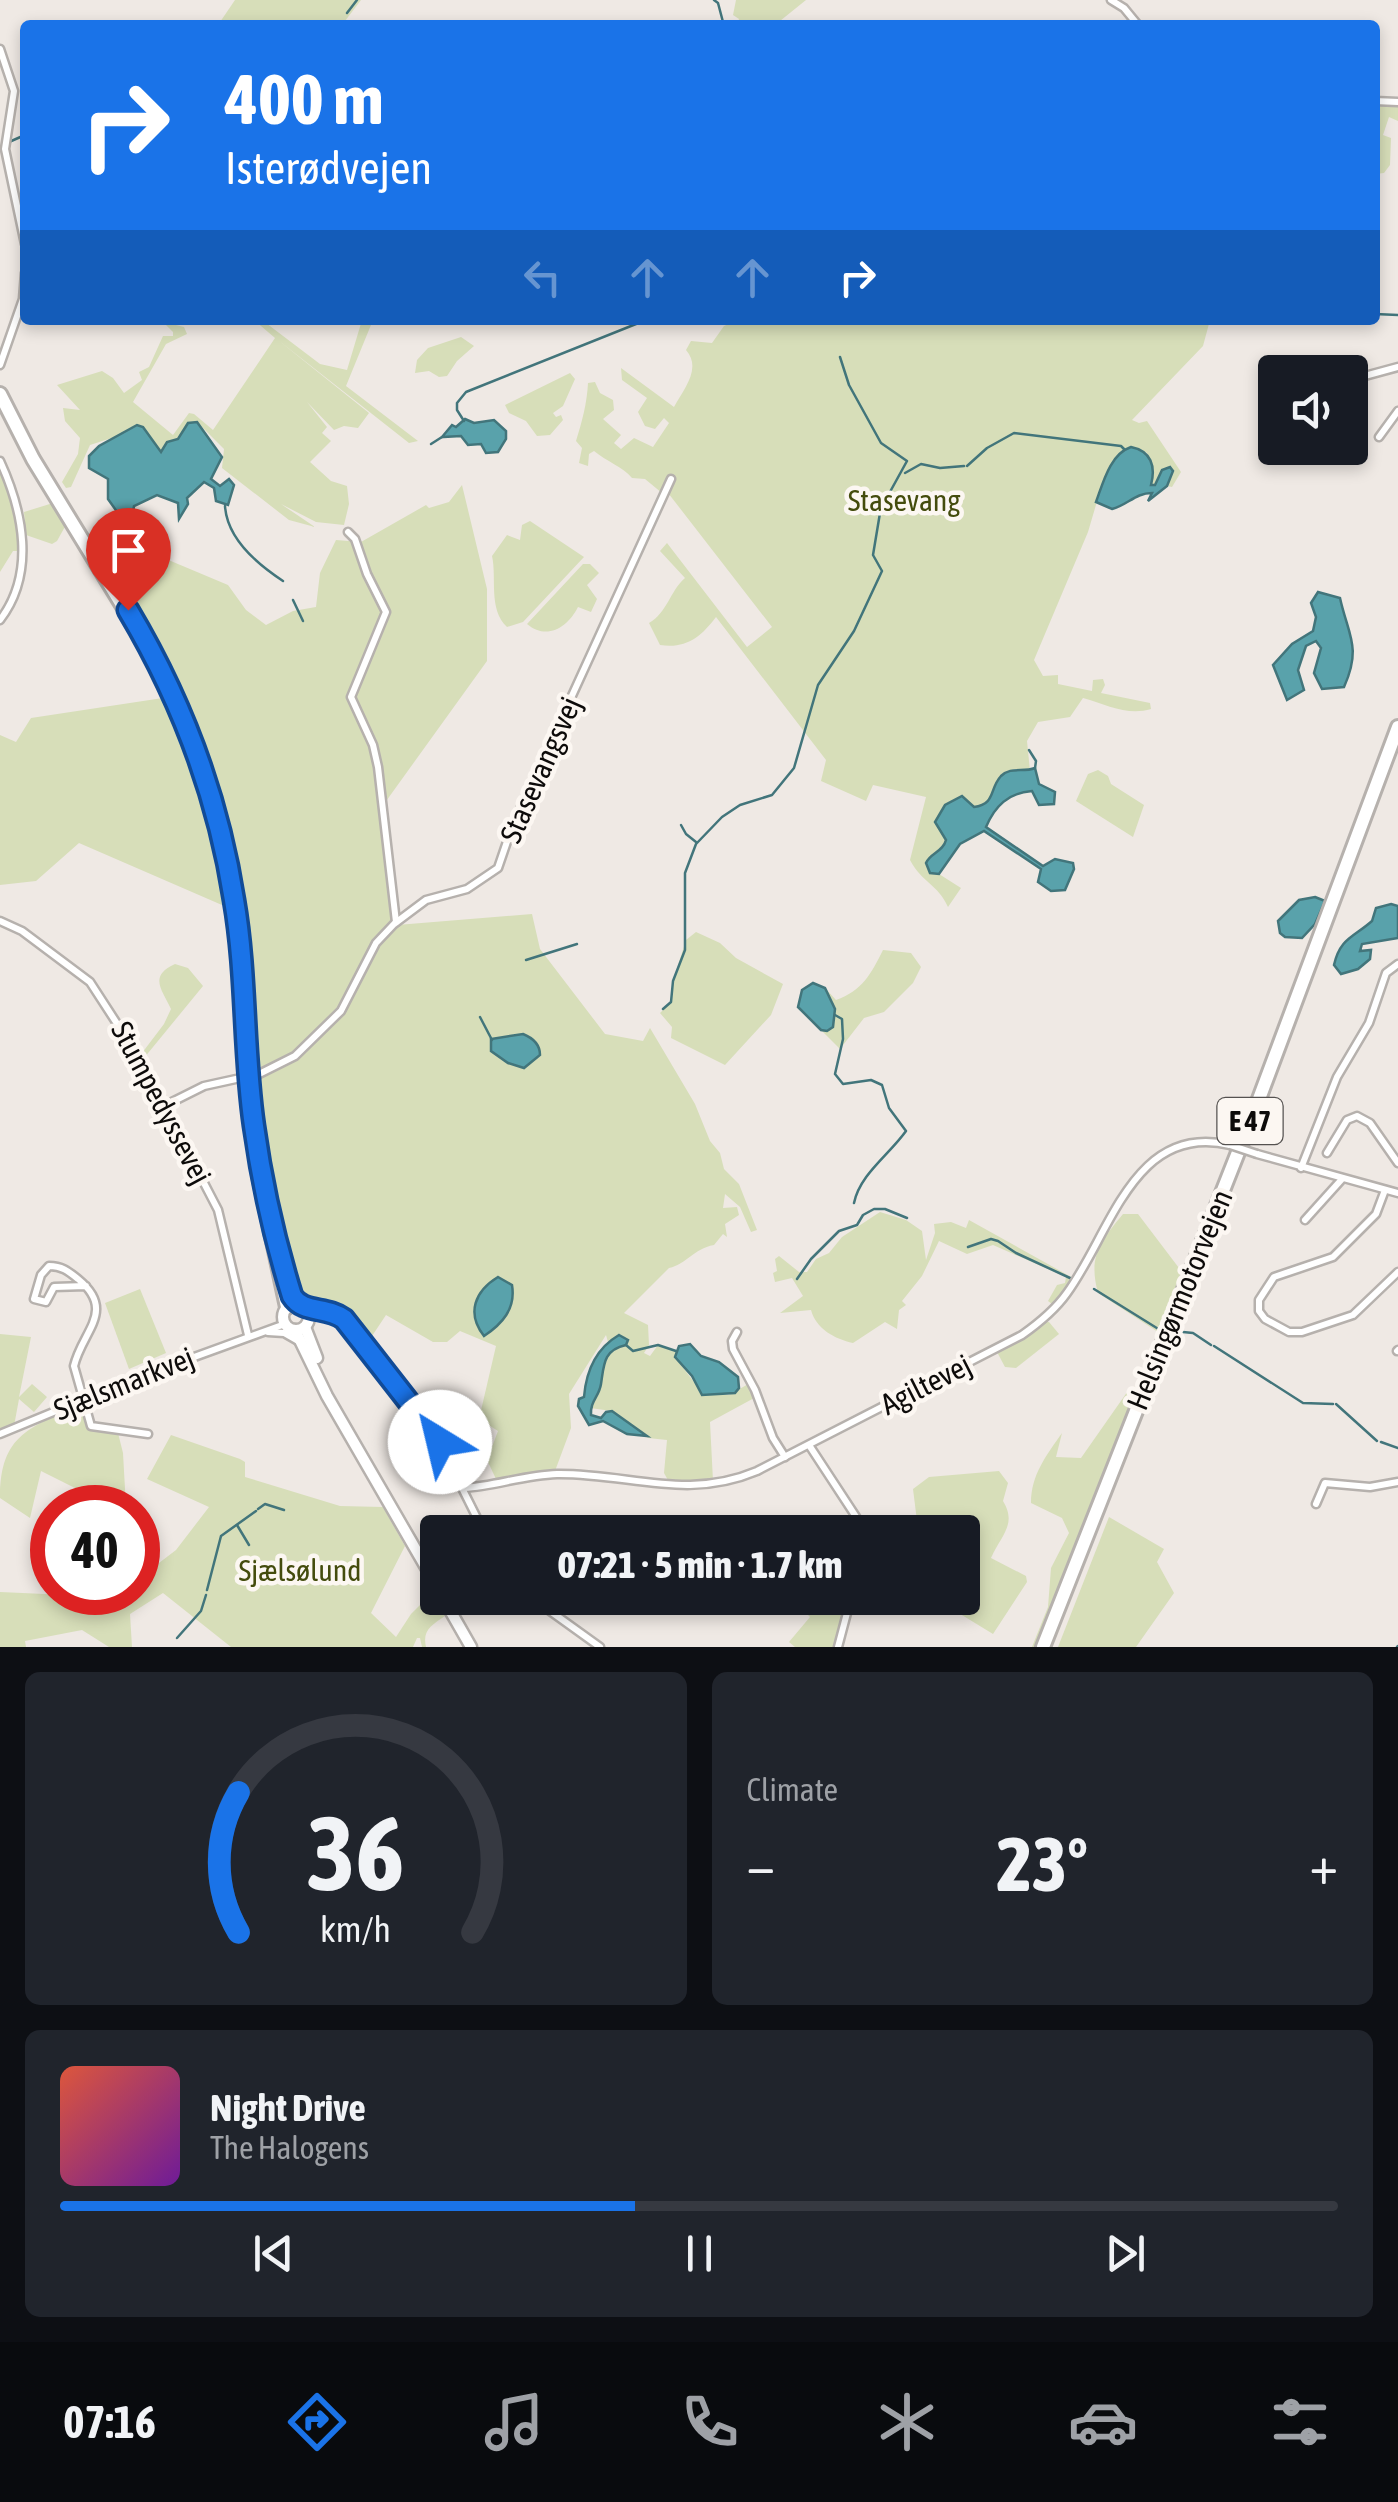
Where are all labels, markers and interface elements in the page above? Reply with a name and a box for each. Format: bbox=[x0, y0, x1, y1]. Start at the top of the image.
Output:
text: 400 m bbox=[225, 59, 384, 139]
icon: right bbox=[60, 60, 190, 190]
text: Isterødvejen bbox=[225, 142, 432, 194]
icon: left bbox=[515, 250, 570, 305]
icon: ahead bbox=[620, 250, 675, 305]
icon: ahead bbox=[725, 250, 780, 305]
icon: right bbox=[830, 250, 885, 305]
map controls bbox=[1258, 355, 1368, 465]
button: sound bbox=[1258, 355, 1368, 465]
park label: Stasevang bbox=[848, 483, 960, 517]
pin bbox=[86, 508, 171, 611]
icon: arrive bbox=[101, 523, 156, 578]
street label: Stasevangsvej bbox=[493, 692, 587, 848]
street label: Stumpedyssevej bbox=[105, 1016, 219, 1189]
road number: E 47 bbox=[1218, 1098, 1282, 1144]
street label: Helsingørmotorvejen bbox=[1119, 1185, 1239, 1414]
street label: Sjælsmarkvej bbox=[49, 1340, 198, 1427]
street label: Agiltevej bbox=[875, 1347, 976, 1421]
position arrow bbox=[388, 1390, 492, 1494]
speed limit sign: 40 bbox=[30, 1485, 160, 1615]
text: 07:21 · 5 min · 1.7 km bbox=[558, 1543, 842, 1586]
park label: Sjælsølund bbox=[239, 1553, 361, 1587]
text: Climate bbox=[747, 1771, 838, 1808]
text: 36 bbox=[307, 1793, 405, 1912]
text: 23° bbox=[997, 1821, 1088, 1907]
text: − bbox=[747, 1833, 775, 1896]
text: + bbox=[1309, 1833, 1338, 1896]
text: km/h bbox=[320, 1909, 391, 1950]
text: Night Drive bbox=[210, 2086, 366, 2129]
text: The Halogens bbox=[210, 2129, 369, 2166]
icon: previous bbox=[246, 2226, 301, 2281]
icon: pause bbox=[672, 2226, 727, 2281]
icon: next bbox=[1098, 2226, 1153, 2281]
icon: directions bbox=[282, 2387, 352, 2457]
icon: music bbox=[479, 2387, 549, 2457]
icon: phone bbox=[675, 2387, 745, 2457]
icon: climate bbox=[872, 2387, 942, 2457]
icon: car bbox=[1068, 2387, 1138, 2457]
icon: filters bbox=[1265, 2387, 1335, 2457]
text: 07:16 bbox=[63, 2396, 156, 2448]

